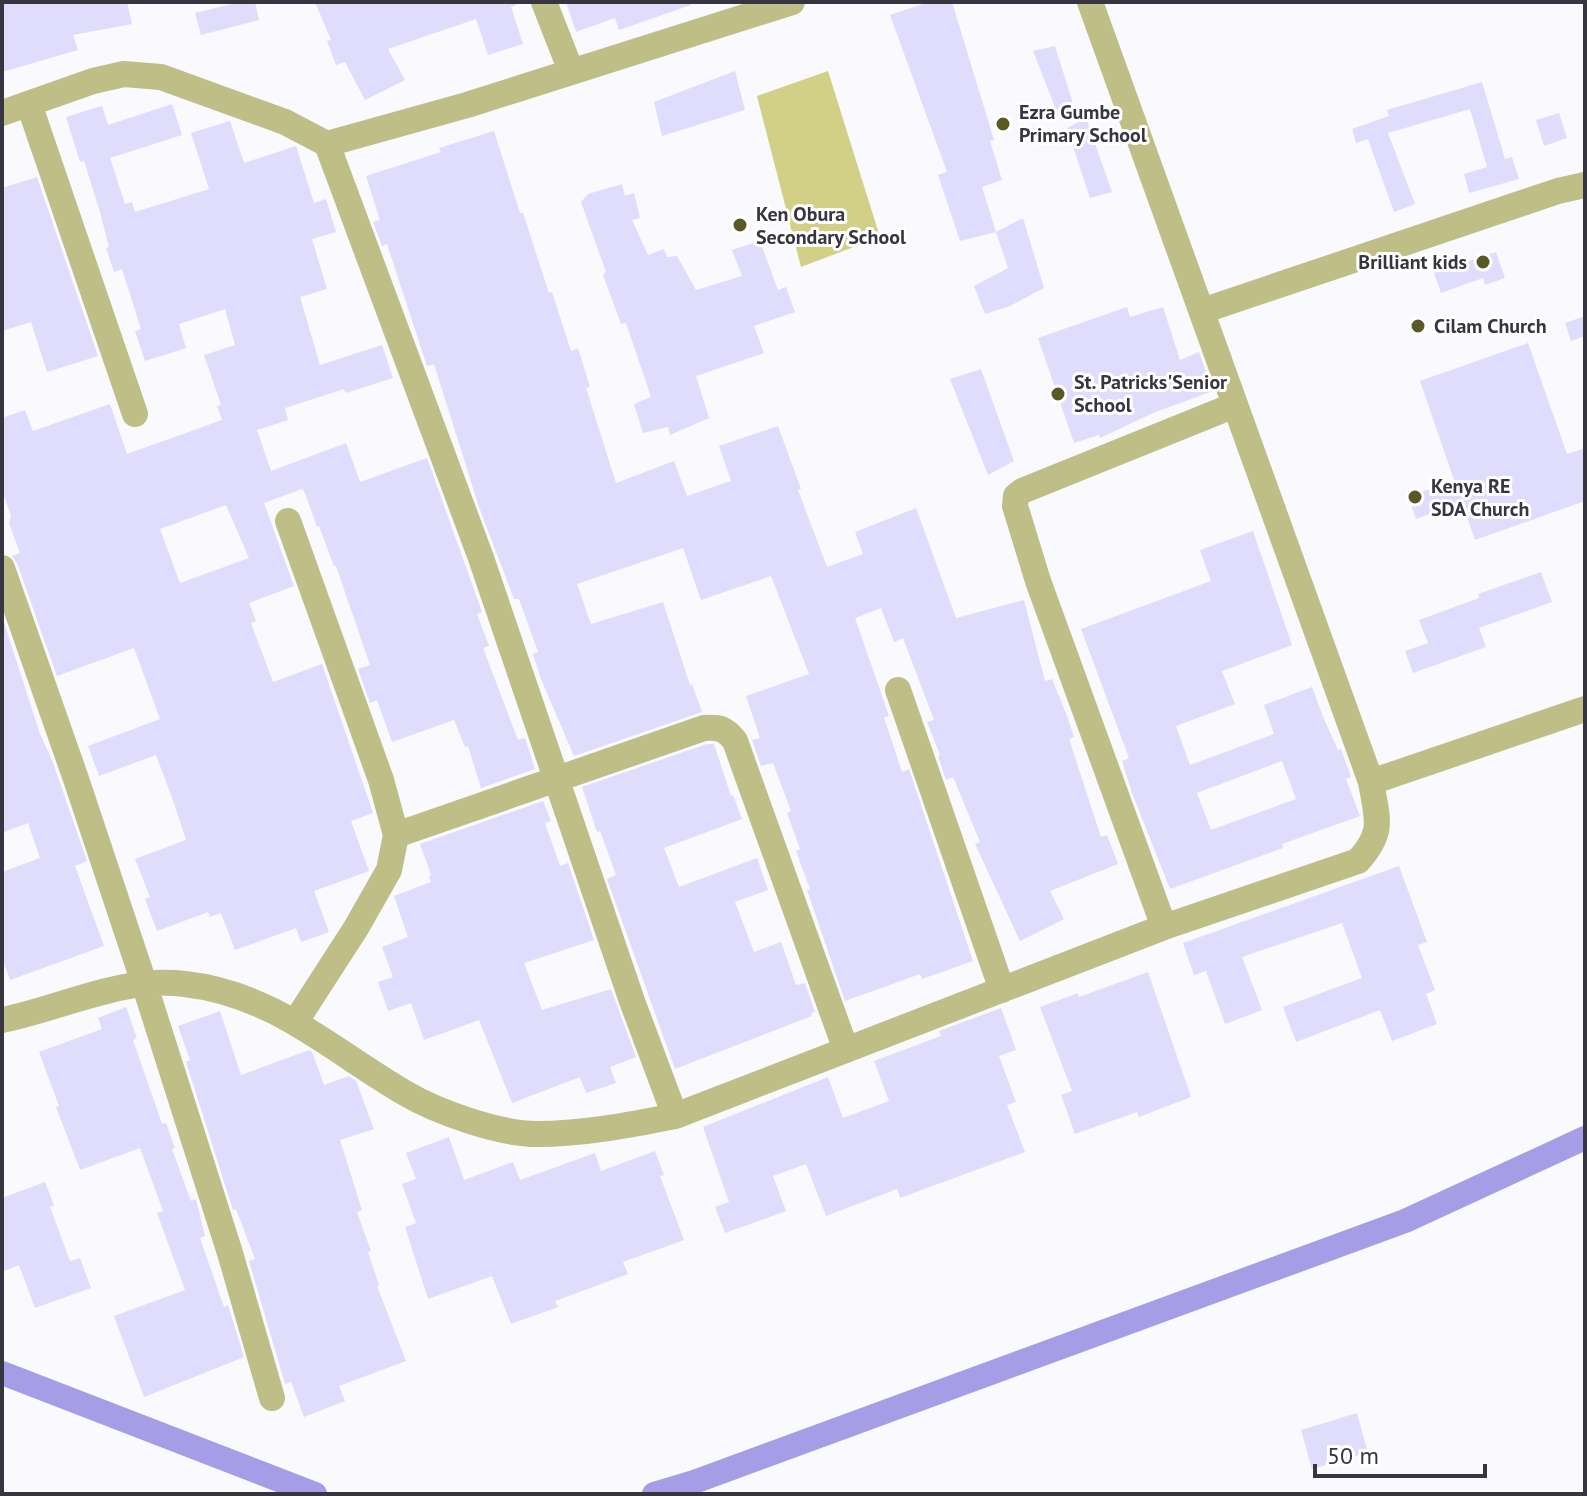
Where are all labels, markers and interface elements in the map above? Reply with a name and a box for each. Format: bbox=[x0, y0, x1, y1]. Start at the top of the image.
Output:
place label: Ezra Gumbe Primary School bbox=[1019, 99, 1147, 148]
marker: Ezra Gumbe Primary School bbox=[994, 115, 1012, 133]
place label: Ken Obura Secondary School bbox=[756, 201, 906, 250]
marker: Ken Obura Secondary School bbox=[731, 216, 749, 234]
place label: Brilliant kids bbox=[1358, 249, 1467, 275]
marker: Brilliant kids bbox=[1474, 253, 1492, 271]
place label: Cilam Church bbox=[1434, 313, 1547, 339]
marker: Cilam Church bbox=[1409, 317, 1427, 335]
place label: St. Patricks'Senior School bbox=[1074, 369, 1227, 418]
marker: St. Patricks'Senior School bbox=[1049, 385, 1067, 403]
place label: Kenya RE SDA Church bbox=[1431, 473, 1529, 522]
marker: Kenya RE SDA Church bbox=[1406, 488, 1424, 506]
scale bar bbox=[1315, 1428, 1485, 1478]
text: 50 m bbox=[1327, 1440, 1379, 1471]

